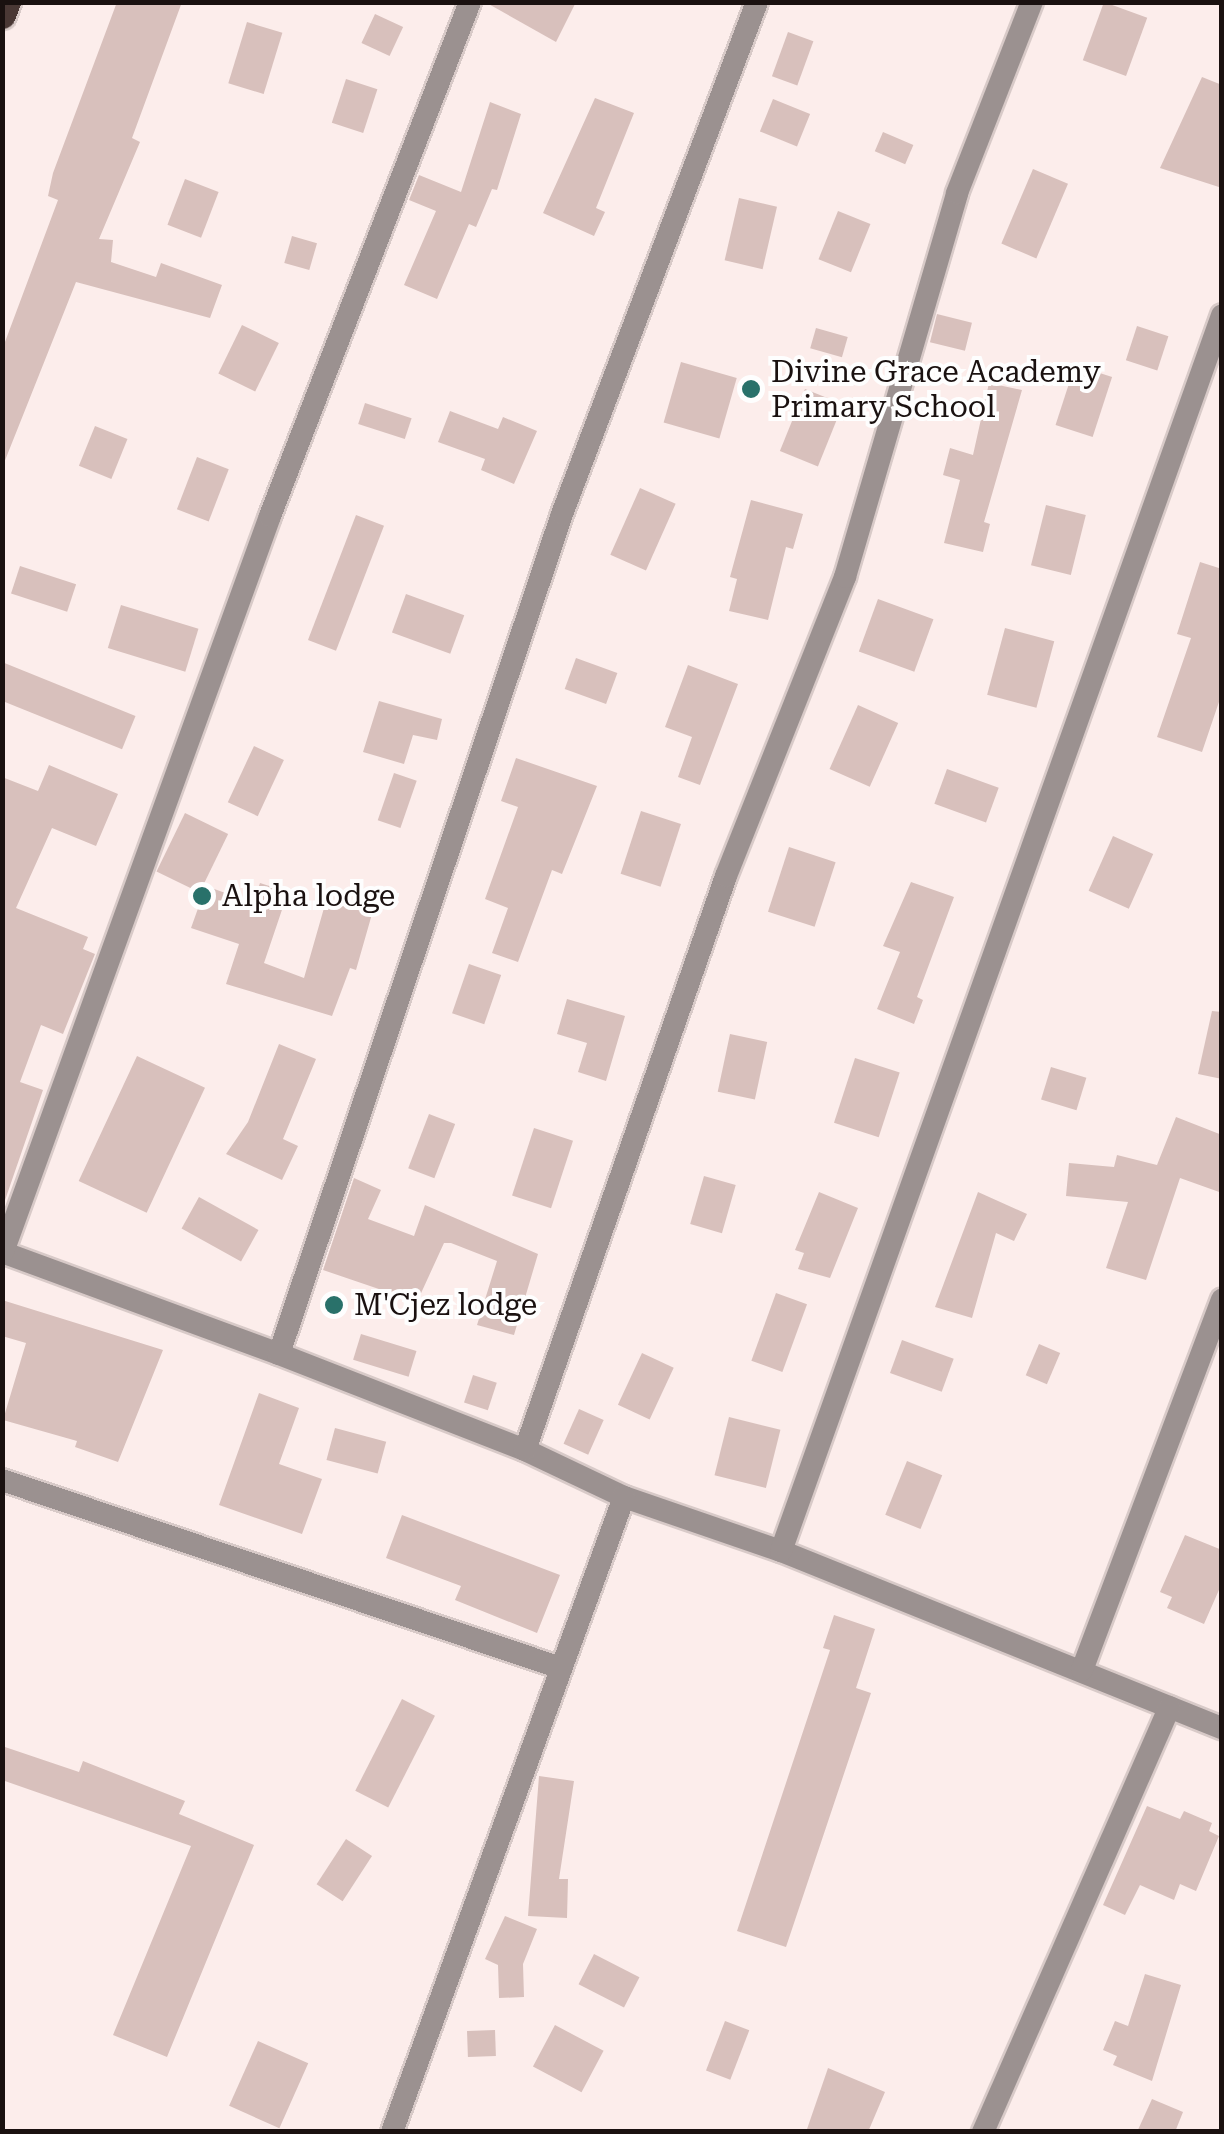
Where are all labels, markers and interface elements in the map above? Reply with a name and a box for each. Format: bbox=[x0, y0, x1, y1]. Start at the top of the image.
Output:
place label: Divine Grace Academy Primary School bbox=[771, 354, 1101, 424]
marker: Divine Grace Academy Primary School bbox=[740, 378, 762, 400]
place label: Alpha lodge bbox=[222, 878, 395, 914]
marker: Alpha lodge bbox=[191, 885, 213, 907]
place label: M'Cjez lodge bbox=[354, 1287, 537, 1323]
marker: M'Cjez lodge bbox=[323, 1294, 345, 1316]

